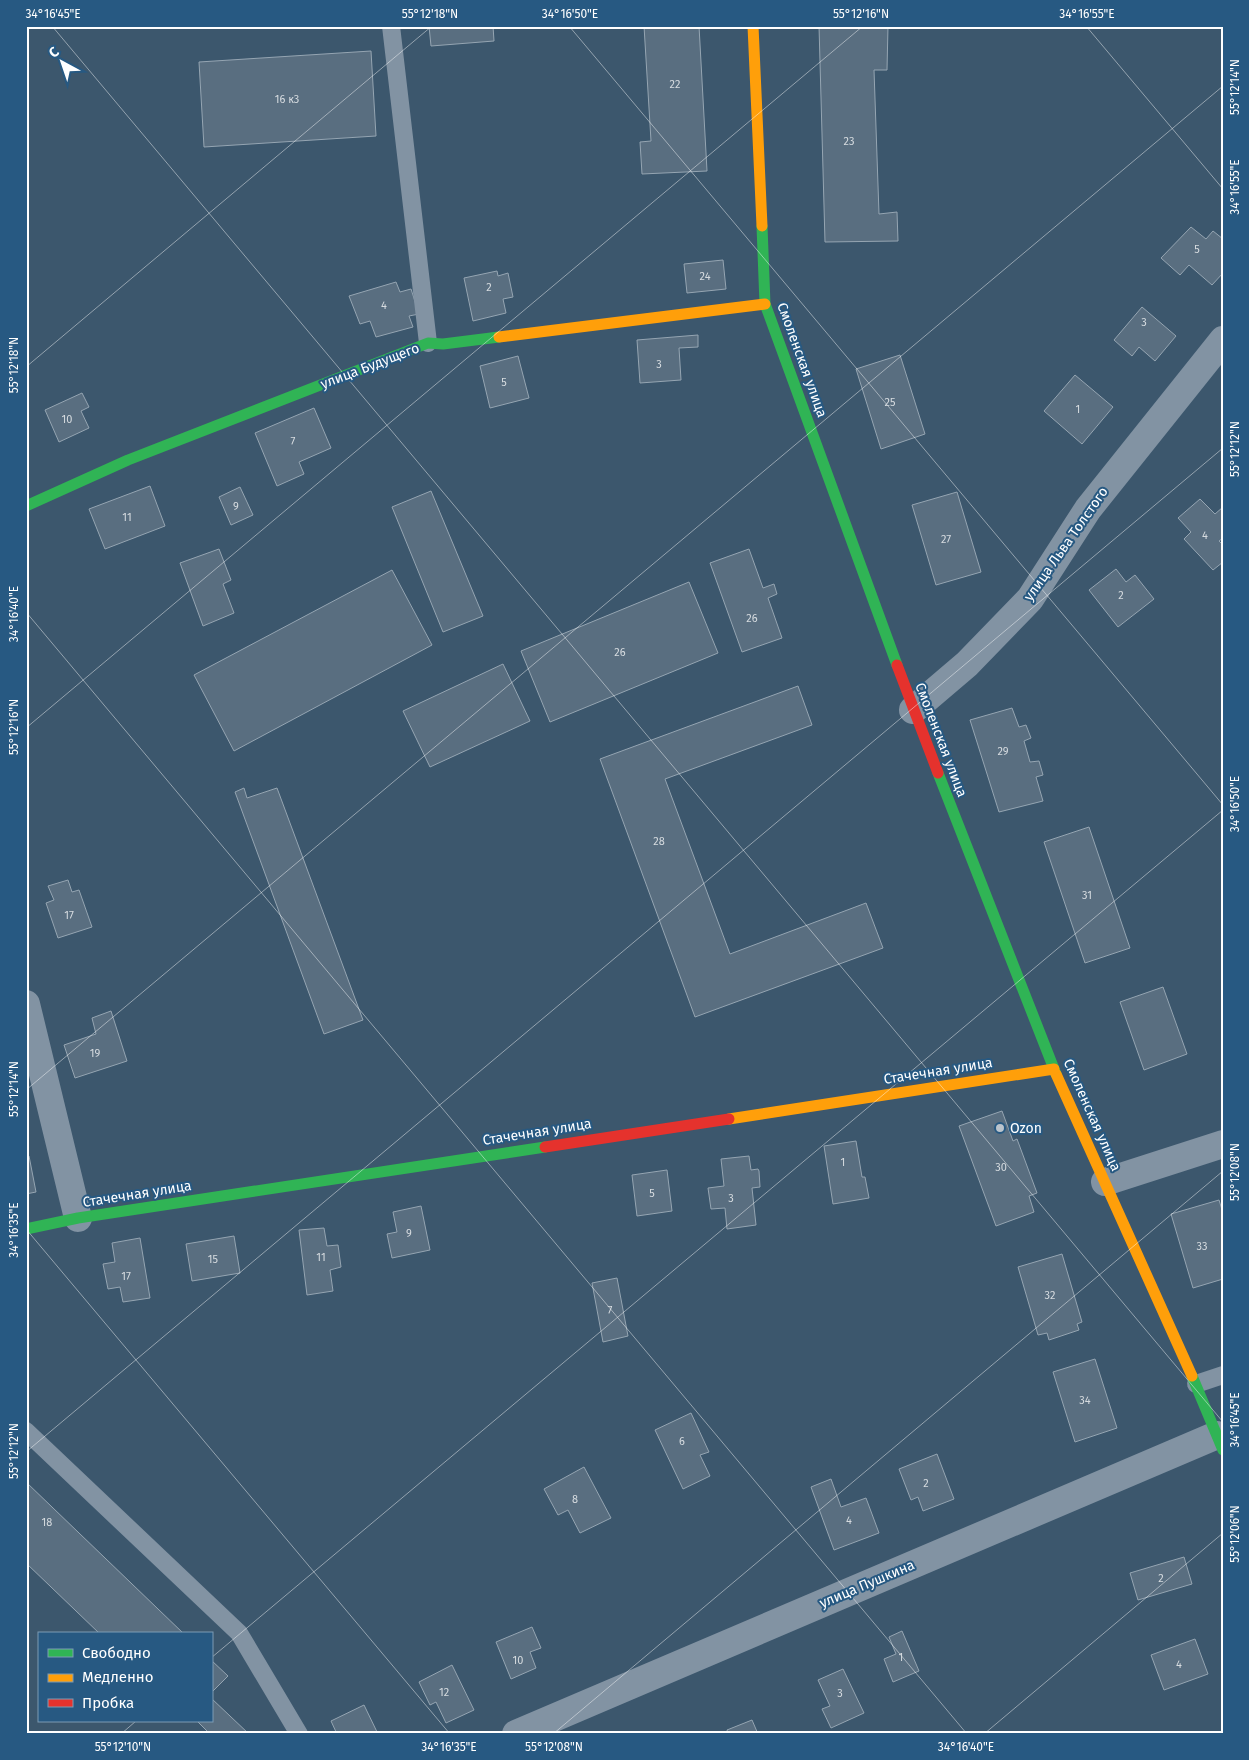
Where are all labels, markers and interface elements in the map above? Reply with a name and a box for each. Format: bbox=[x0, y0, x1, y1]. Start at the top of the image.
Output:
text: 34°16'45"E bbox=[25, 7, 81, 21]
text: 55°12'18"N bbox=[402, 7, 458, 21]
text: 34°16'50"E bbox=[542, 7, 598, 21]
text: 55°12'16"N bbox=[833, 7, 889, 21]
text: 34°16'55"E bbox=[1059, 7, 1115, 21]
north arrow bbox=[38, 38, 88, 88]
text: С bbox=[45, 43, 63, 62]
text: 55°12'14"N bbox=[1228, 59, 1242, 115]
house number: 22 bbox=[670, 78, 680, 91]
house number: 16 к3 bbox=[275, 93, 299, 106]
house number: 23 bbox=[844, 135, 854, 148]
text: 34°16'55"E bbox=[1228, 159, 1242, 215]
house number: 5 bbox=[1194, 243, 1200, 256]
house number: 24 bbox=[700, 270, 711, 283]
house number: 2 bbox=[486, 281, 492, 294]
house number: 4 bbox=[381, 299, 387, 312]
street label: Смоленская улица bbox=[773, 300, 831, 420]
house number: 3 bbox=[1141, 316, 1147, 329]
text: 55°12'18"N bbox=[7, 337, 21, 393]
street label: улица Будущего bbox=[318, 339, 422, 393]
house number: 3 bbox=[656, 358, 662, 371]
house number: 5 bbox=[501, 376, 507, 389]
house number: 25 bbox=[885, 396, 896, 409]
house number: 1 bbox=[1076, 403, 1080, 416]
house number: 10 bbox=[62, 413, 72, 426]
text: 55°12'12"N bbox=[1228, 421, 1242, 477]
house number: 7 bbox=[291, 435, 296, 448]
street label: улица Льва Толстого bbox=[1020, 484, 1112, 604]
house number: 9 bbox=[233, 500, 239, 513]
house number: 11 bbox=[122, 511, 132, 524]
house number: 4 bbox=[1202, 529, 1208, 542]
house number: 27 bbox=[941, 533, 951, 546]
text: 34°16'40"E bbox=[7, 586, 21, 642]
house number: 2 bbox=[1118, 589, 1124, 602]
house number: 26 bbox=[746, 612, 758, 625]
house number: 26 bbox=[614, 646, 626, 659]
street label: Смоленская улица bbox=[911, 680, 971, 800]
text: 55°12'16"N bbox=[7, 699, 21, 755]
house number: 29 bbox=[997, 745, 1009, 758]
text: 34°16'50"E bbox=[1228, 776, 1242, 832]
house number: 28 bbox=[653, 835, 665, 848]
house number: 31 bbox=[1082, 889, 1092, 902]
house number: 17 bbox=[64, 909, 74, 922]
house number: 19 bbox=[90, 1047, 100, 1060]
street label: Стачечная улица bbox=[882, 1054, 994, 1088]
street label: Смоленская улица bbox=[1060, 1056, 1124, 1174]
text: 55°12'14"N bbox=[7, 1061, 21, 1117]
street label: Стачечная улица bbox=[481, 1115, 593, 1149]
place label: Ozon bbox=[1010, 1120, 1042, 1137]
marker: Ozon bbox=[994, 1122, 1006, 1134]
text: 55°12'08"N bbox=[1228, 1143, 1242, 1201]
house number: 1 bbox=[841, 1156, 845, 1169]
house number: 30 bbox=[995, 1161, 1007, 1174]
street label: Стачечная улица bbox=[81, 1177, 193, 1211]
house number: 5 bbox=[649, 1187, 655, 1200]
house number: 3 bbox=[728, 1192, 734, 1205]
text: 34°16'35"E bbox=[7, 1202, 21, 1258]
house number: 9 bbox=[406, 1227, 412, 1240]
house number: 33 bbox=[1197, 1240, 1207, 1253]
house number: 11 bbox=[316, 1251, 326, 1264]
house number: 15 bbox=[208, 1253, 219, 1266]
house number: 17 bbox=[121, 1270, 131, 1283]
house number: 32 bbox=[1045, 1289, 1055, 1302]
house number: 7 bbox=[608, 1304, 613, 1317]
text: 34°16'45"E bbox=[1228, 1392, 1242, 1448]
house number: 34 bbox=[1079, 1394, 1091, 1407]
text: 55°12'12"N bbox=[7, 1423, 21, 1479]
house number: 6 bbox=[679, 1435, 685, 1448]
house number: 2 bbox=[923, 1477, 929, 1490]
house number: 8 bbox=[572, 1493, 578, 1506]
text: 55°12'06"N bbox=[1228, 1505, 1242, 1563]
house number: 4 bbox=[846, 1514, 852, 1527]
house number: 18 bbox=[42, 1516, 52, 1529]
street label: улица Пушкина bbox=[817, 1556, 917, 1612]
house number: 2 bbox=[1158, 1572, 1164, 1585]
legend bbox=[38, 1632, 212, 1722]
text: Свободно bbox=[82, 1644, 151, 1662]
house number: 1 bbox=[899, 1651, 903, 1664]
house number: 10 bbox=[513, 1654, 523, 1667]
house number: 4 bbox=[1176, 1658, 1182, 1671]
text: Медленно bbox=[82, 1668, 154, 1686]
house number: 12 bbox=[439, 1686, 449, 1699]
house number: 3 bbox=[837, 1687, 843, 1700]
text: Пробка bbox=[82, 1694, 134, 1712]
text: 55°12'10"N bbox=[95, 1740, 151, 1754]
text: 34°16'35"E bbox=[421, 1740, 477, 1754]
text: 55°12'08"N bbox=[525, 1740, 583, 1754]
text: 34°16'40"E bbox=[938, 1740, 994, 1754]

